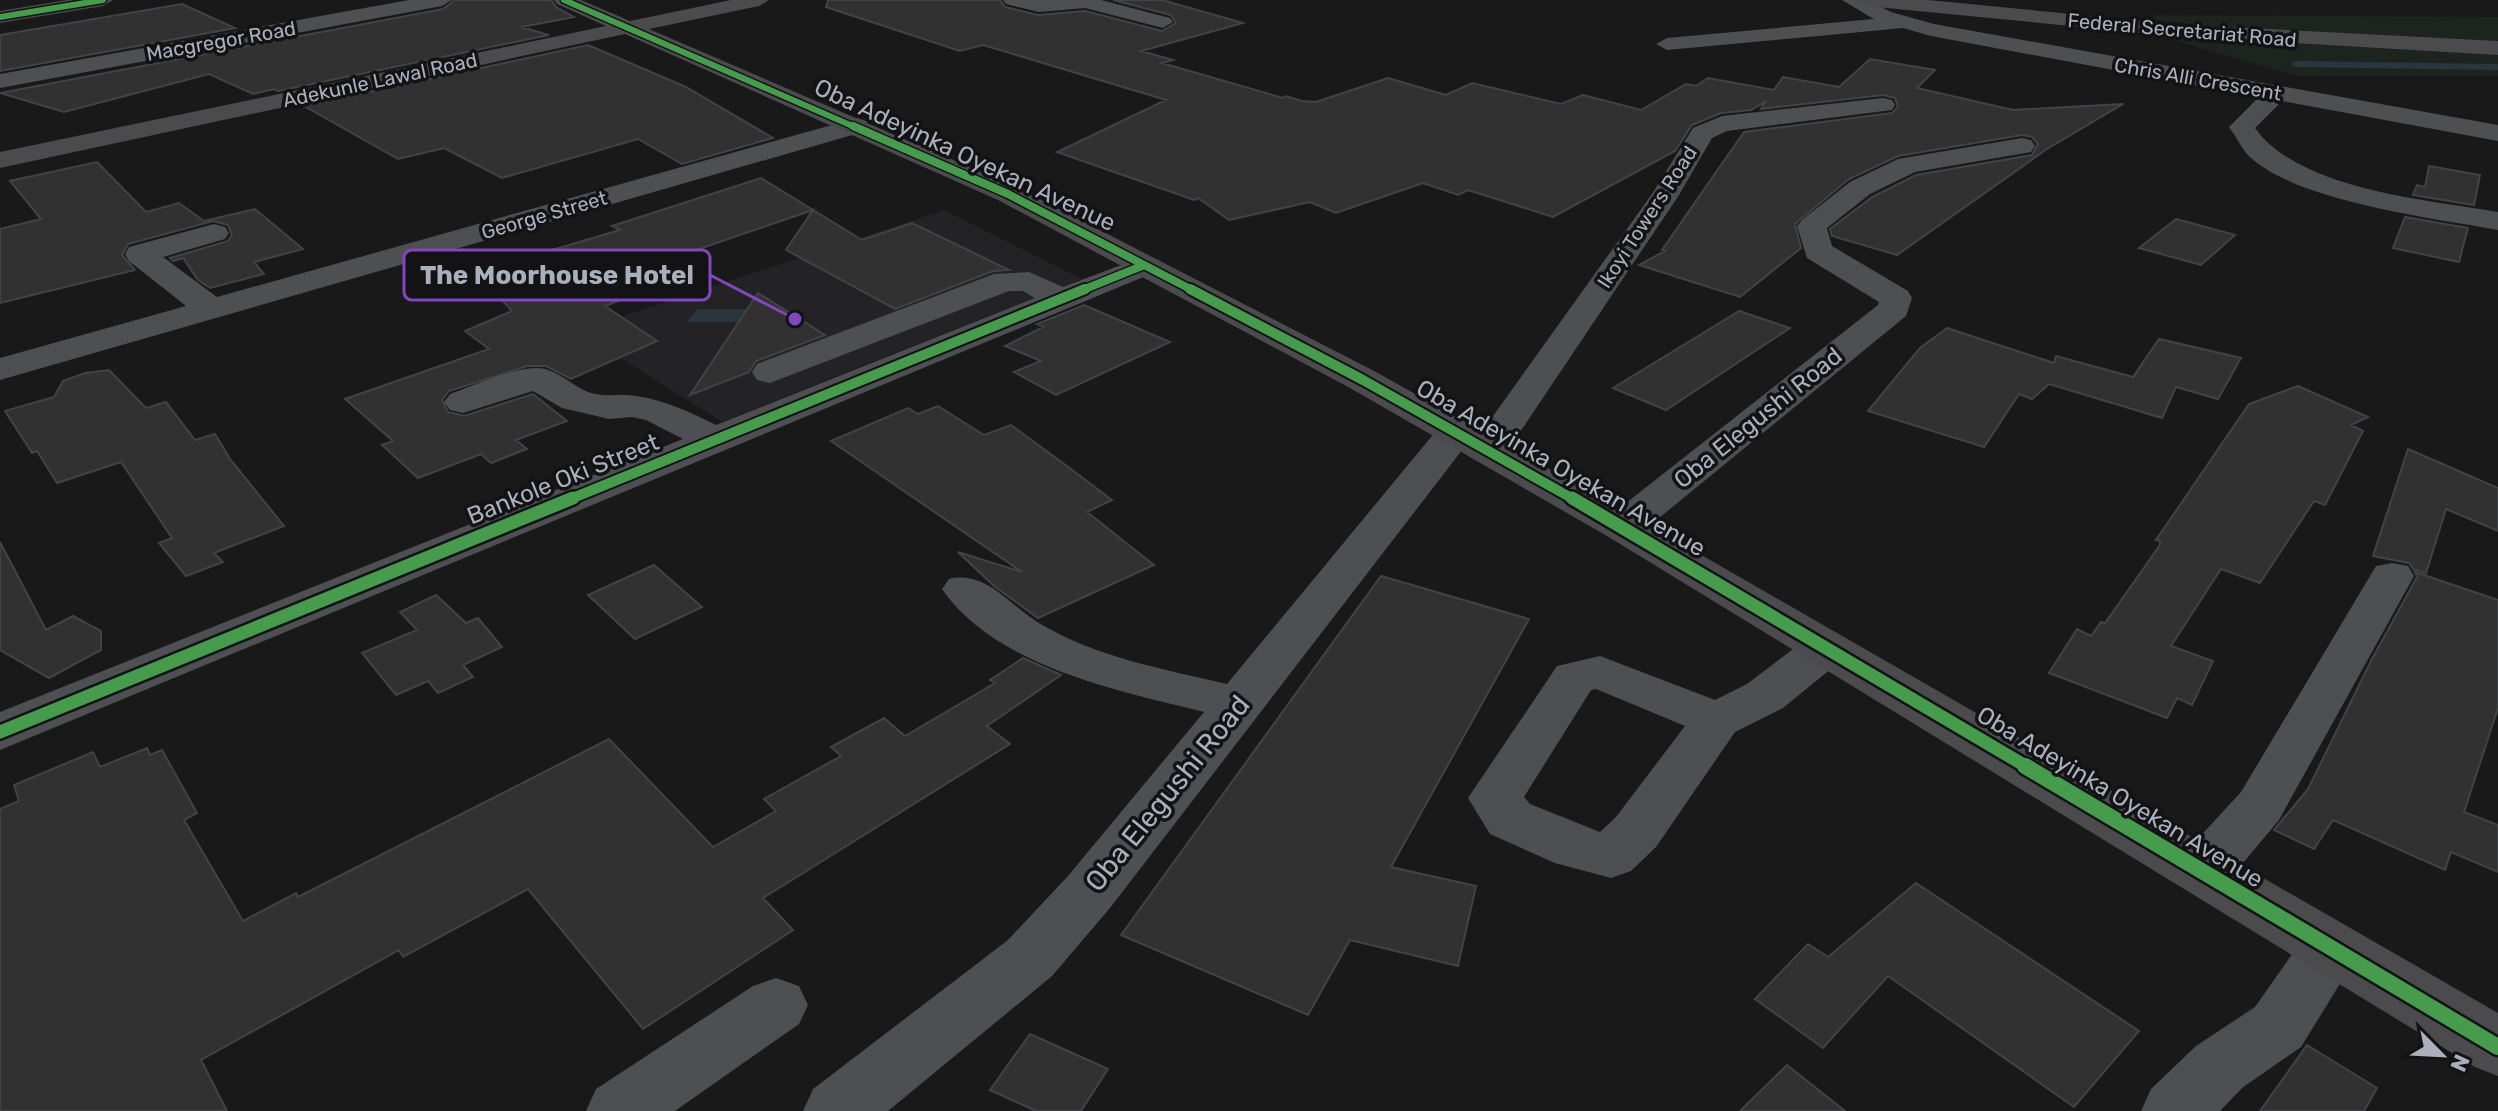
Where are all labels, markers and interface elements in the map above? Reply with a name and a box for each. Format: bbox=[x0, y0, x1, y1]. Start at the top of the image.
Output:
street label: Federal Secretariat Road bbox=[2067, 8, 2297, 52]
street label: Macgregor Road bbox=[144, 16, 298, 66]
street label: Adekunle Lawal Road bbox=[281, 48, 479, 112]
street label: Chris Alli Crescent bbox=[2112, 52, 2284, 106]
street label: Oba Adeyinka Oyekan Avenue bbox=[810, 73, 1120, 237]
street label: Ikoyi Towers Road bbox=[1592, 141, 1702, 293]
street label: George Street bbox=[478, 186, 610, 244]
callout: The Moorhouse Hotel bbox=[404, 250, 710, 300]
text: The Moorhouse Hotel bbox=[420, 260, 694, 291]
street label: Oba Elegushi Road bbox=[1668, 342, 1848, 494]
street label: Oba Adeyinka Oyekan Avenue bbox=[1412, 374, 1710, 562]
street label: Bankole Oki Street bbox=[463, 428, 663, 530]
street label: Oba Elegushi Road bbox=[1078, 689, 1256, 898]
street label: Oba Adeyinka Oyekan Avenue bbox=[1972, 700, 2268, 894]
north arrow bbox=[2402, 1015, 2482, 1095]
text: N bbox=[2444, 1050, 2475, 1076]

